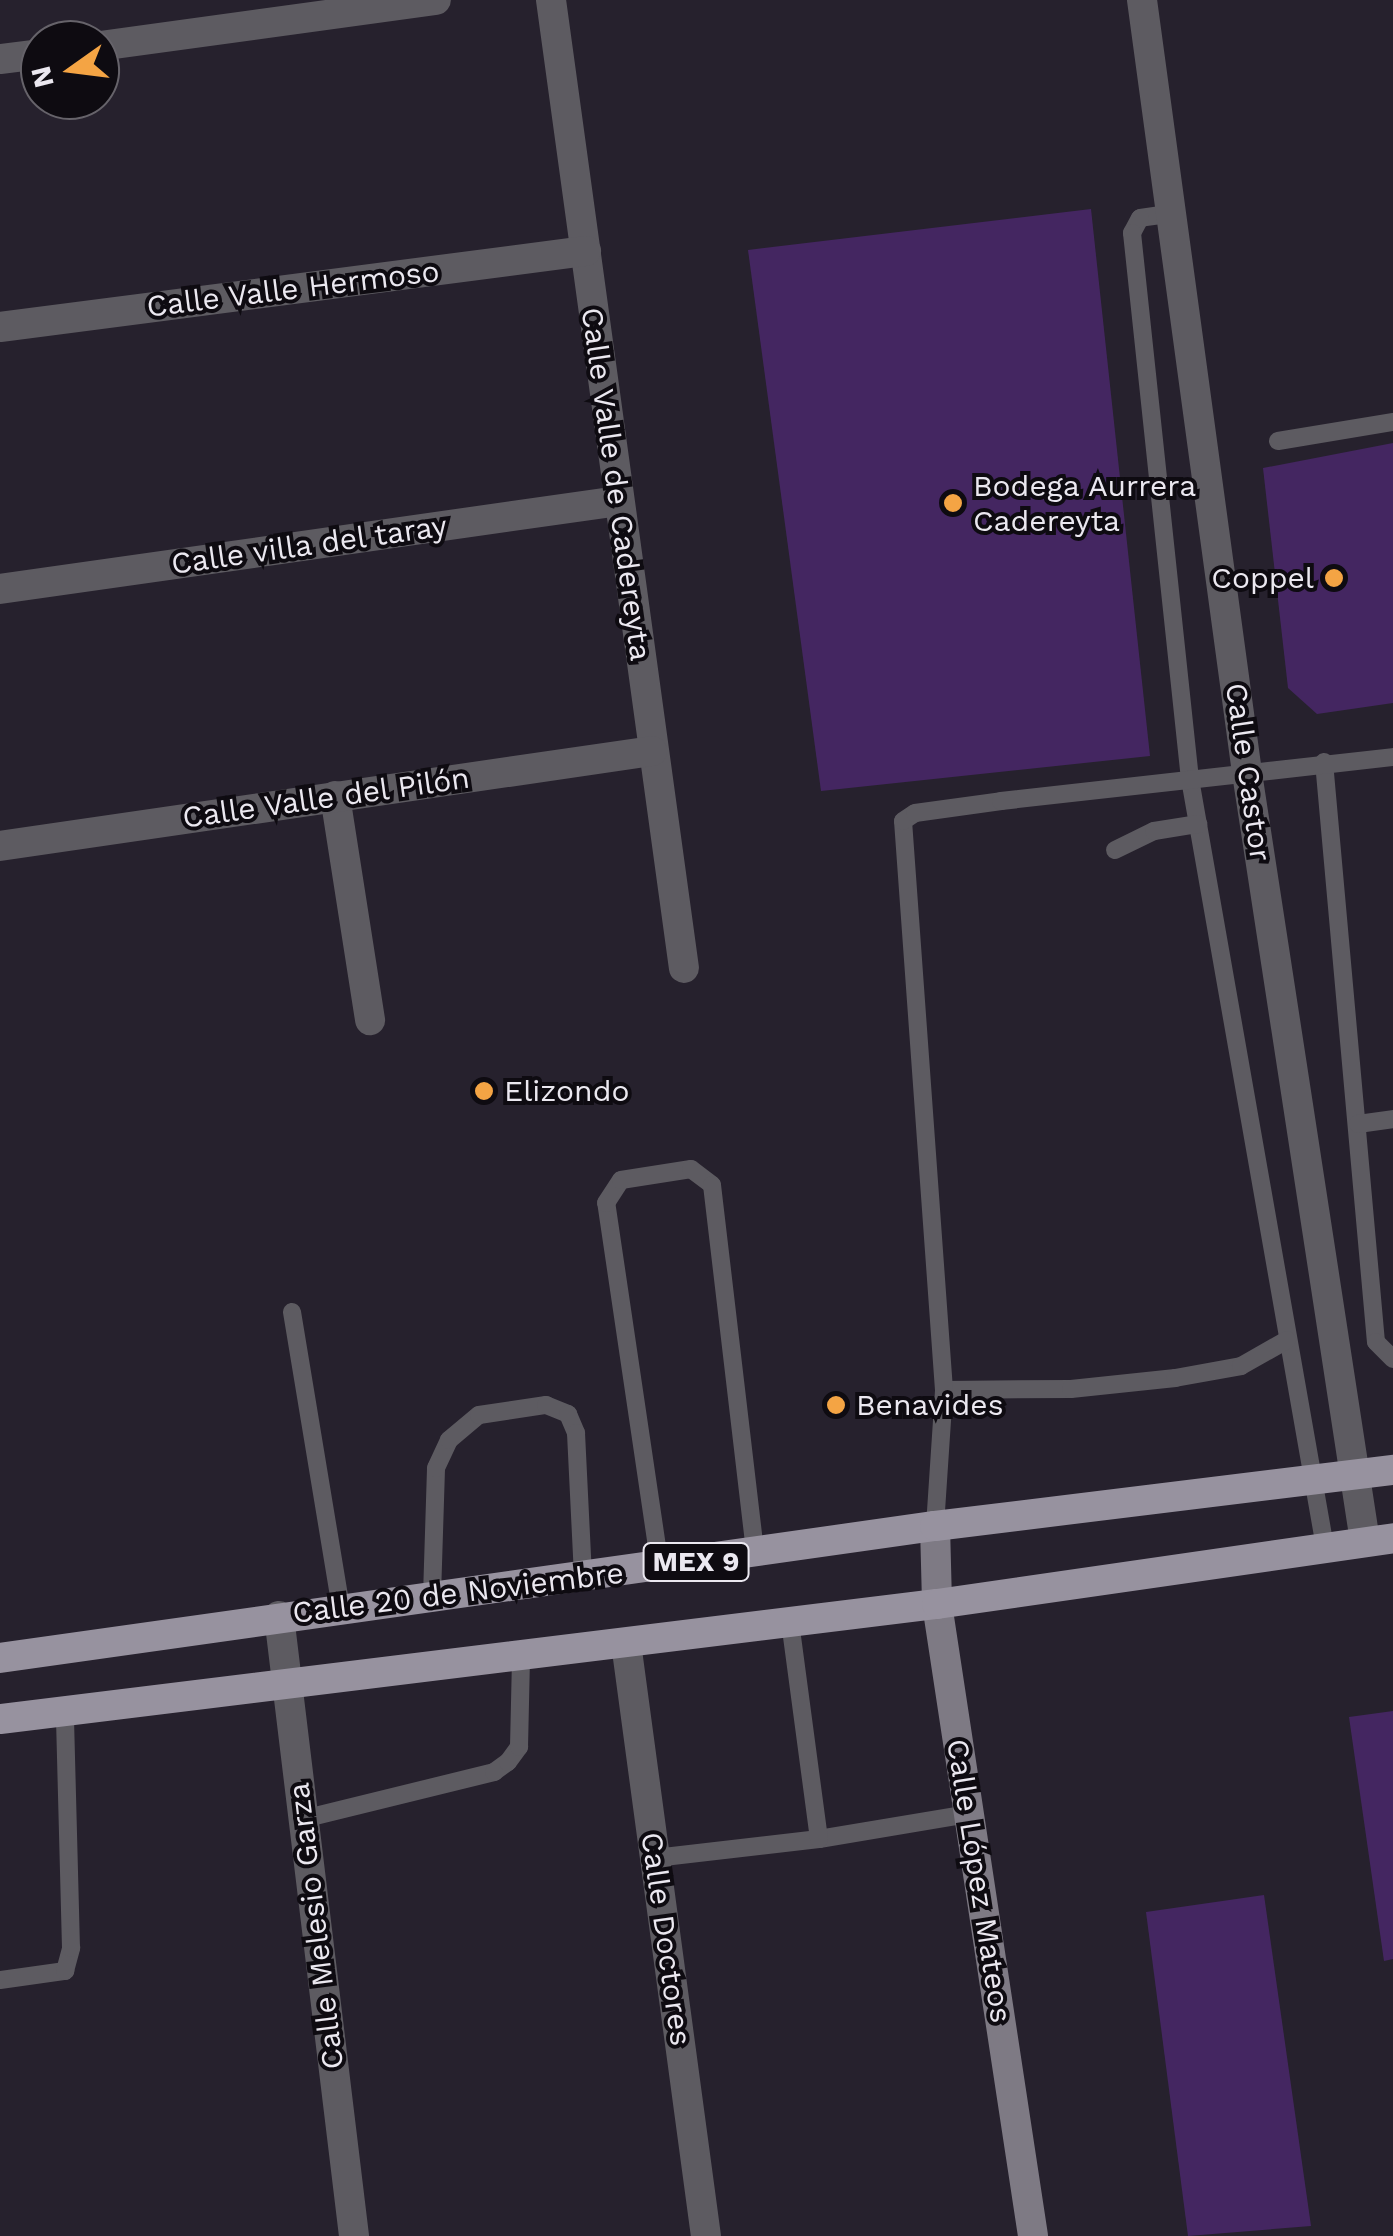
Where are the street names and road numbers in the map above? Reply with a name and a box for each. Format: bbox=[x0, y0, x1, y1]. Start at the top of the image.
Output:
street label: Calle Valle Hermoso bbox=[144, 253, 442, 325]
street label: Calle Valle de Cadereyta bbox=[573, 305, 659, 663]
street label: Calle villa del taray bbox=[167, 508, 451, 582]
street label: Calle Castor bbox=[1218, 681, 1278, 863]
street label: Calle Valle del Pilón bbox=[179, 760, 473, 836]
road number: MEX 9 bbox=[641, 1539, 751, 1585]
street label: Calle 20 de Noviembre bbox=[290, 1555, 626, 1631]
street label: Calle López Mateos bbox=[939, 1737, 1019, 2025]
street label: Calle Melesio Garza bbox=[281, 1781, 351, 2071]
street label: Calle Doctores bbox=[633, 1830, 699, 2048]

